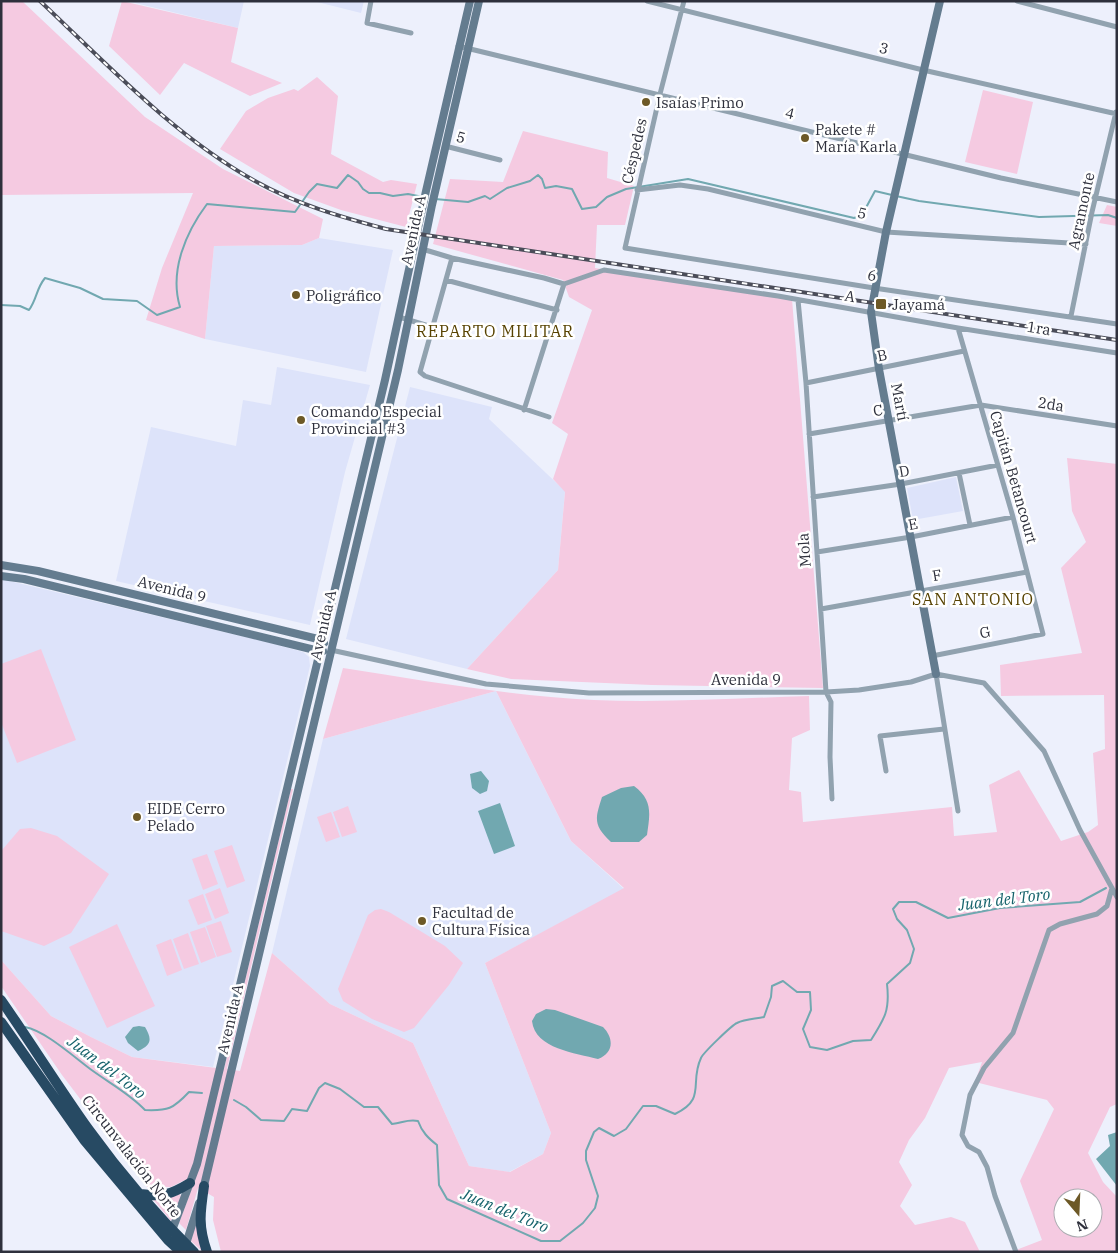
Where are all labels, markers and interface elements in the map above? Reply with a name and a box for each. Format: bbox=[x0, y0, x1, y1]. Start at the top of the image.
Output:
street label: 3 bbox=[877, 38, 891, 58]
place label: Isaías Primo bbox=[656, 93, 744, 112]
marker: Isaías Primo bbox=[640, 96, 652, 108]
street label: 4 bbox=[783, 103, 797, 123]
street label: Céspedes bbox=[617, 116, 651, 186]
place label: Pakete # María Karla bbox=[815, 120, 897, 156]
street label: 5 bbox=[454, 127, 468, 147]
marker: Pakete # María Karla bbox=[799, 132, 811, 144]
street label: Agramonte bbox=[1063, 170, 1099, 252]
street label: Avenida A bbox=[396, 193, 430, 267]
street label: 5 bbox=[855, 203, 869, 223]
street label: 6 bbox=[866, 265, 878, 285]
place label: Poligráfico bbox=[306, 286, 381, 305]
street label: A bbox=[843, 286, 857, 306]
marker: Poligráfico bbox=[290, 289, 302, 301]
place label: Jayamá bbox=[892, 295, 945, 314]
marker: Jayamá bbox=[874, 297, 888, 311]
street label: 1ra bbox=[1026, 317, 1052, 339]
district label: REPARTO MILITAR bbox=[416, 321, 574, 341]
street label: B bbox=[875, 345, 889, 365]
street label: Martí bbox=[887, 381, 913, 423]
street label: 2da bbox=[1037, 393, 1065, 415]
street label: C bbox=[872, 400, 884, 420]
place label: Comando Especial Provincial #3 bbox=[311, 402, 442, 438]
street label: Capitán Betancourt bbox=[986, 409, 1042, 545]
marker: Comando Especial Provincial #3 bbox=[295, 414, 307, 426]
street label: D bbox=[897, 461, 911, 481]
street label: E bbox=[906, 514, 920, 534]
street label: Mola bbox=[793, 532, 815, 568]
street label: F bbox=[931, 565, 943, 585]
street label: Avenida 9 bbox=[136, 571, 208, 607]
street label: Avenida A bbox=[306, 587, 340, 662]
district label: SAN ANTONIO bbox=[912, 589, 1034, 609]
street label: G bbox=[978, 622, 992, 642]
street label: Avenida 9 bbox=[711, 670, 781, 689]
place label: EIDE Cerro Pelado bbox=[147, 799, 225, 835]
marker: EIDE Cerro Pelado bbox=[131, 811, 143, 823]
water label: Juan del Toro bbox=[956, 883, 1051, 915]
place label: Facultad de Cultura Física bbox=[432, 903, 530, 939]
marker: Facultad de Cultura Física bbox=[416, 915, 428, 927]
street label: Avenida A bbox=[213, 981, 247, 1056]
water label: Juan del Toro bbox=[63, 1030, 150, 1103]
street label: Circunvalación Norte bbox=[78, 1091, 186, 1221]
water label: Juan del Toro bbox=[457, 1183, 552, 1237]
north arrow bbox=[1053, 1188, 1103, 1238]
text: N bbox=[1074, 1215, 1090, 1236]

